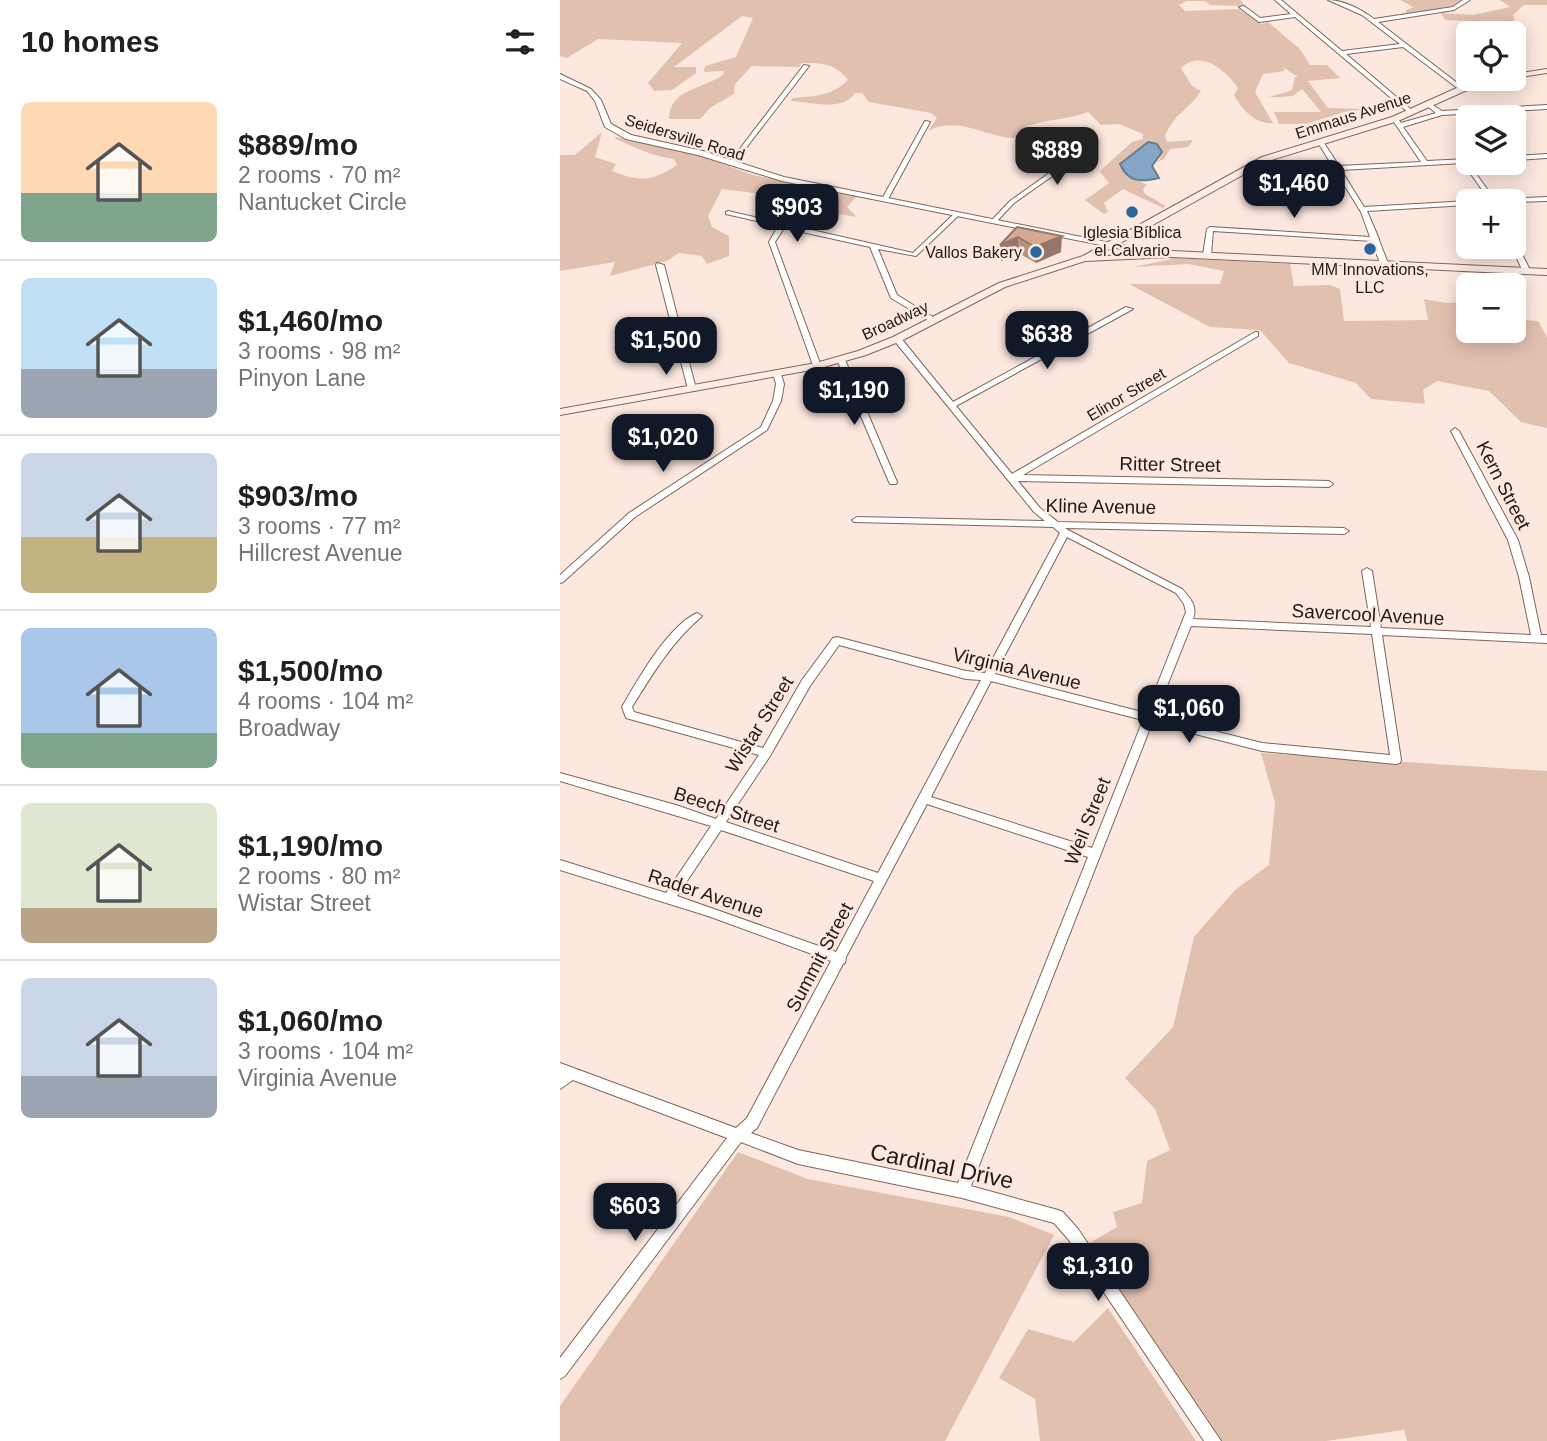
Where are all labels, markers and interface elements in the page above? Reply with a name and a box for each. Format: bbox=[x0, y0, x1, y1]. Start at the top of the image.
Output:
map controls bbox=[1456, 21, 1526, 343]
button: locate bbox=[1456, 21, 1526, 91]
icon: filters bbox=[501, 23, 539, 61]
text: 10 homes bbox=[21, 25, 159, 58]
street label: Emmaus Avenue bbox=[1293, 89, 1413, 142]
button: layers bbox=[1456, 105, 1526, 175]
street label: Seidersville Road bbox=[623, 111, 747, 164]
text: $889/mo bbox=[238, 128, 358, 161]
pin: $889 bbox=[1016, 128, 1098, 187]
icon: home bbox=[77, 130, 161, 214]
text: $889 bbox=[1031, 137, 1083, 163]
pin: $1,460 bbox=[1237, 160, 1351, 220]
text: 2 rooms · 70 m² bbox=[238, 162, 400, 188]
text: $1,460 bbox=[1259, 170, 1329, 196]
pin: $903 bbox=[756, 184, 838, 244]
text: Nantucket Circle bbox=[238, 189, 407, 215]
button: + bbox=[1456, 189, 1526, 259]
text: $903 bbox=[771, 194, 823, 220]
marker: Iglesia Bíblica el Calvario bbox=[1124, 204, 1140, 220]
place label: Iglesia Bíblica el Calvario bbox=[1083, 224, 1181, 259]
marker: MM Innovations, LLC bbox=[1362, 241, 1378, 257]
place label: Vallos Bakery bbox=[925, 244, 1022, 261]
marker: Vallos Bakery bbox=[1028, 244, 1044, 260]
place label: MM Innovations, LLC bbox=[1311, 261, 1429, 296]
button: − bbox=[1456, 273, 1526, 343]
street label: Broadway bbox=[859, 298, 931, 343]
text: $1,460/mo bbox=[238, 304, 383, 337]
icon: home bbox=[77, 306, 161, 390]
pin: $638 bbox=[1006, 312, 1088, 371]
pin: $1,500 bbox=[609, 318, 723, 377]
text: $638 bbox=[1021, 321, 1073, 347]
text: $1,500 bbox=[631, 327, 701, 353]
text: 3 rooms · 98 m² bbox=[238, 338, 400, 364]
street label: Elinor Street bbox=[1084, 364, 1169, 424]
text: Pinyon Lane bbox=[238, 365, 366, 391]
pin: $1,190 bbox=[797, 368, 911, 427]
text: $1,190 bbox=[819, 377, 889, 403]
pin: $1,020 bbox=[606, 414, 720, 474]
text: $1,020 bbox=[628, 424, 698, 450]
street label: Kern Street bbox=[1472, 438, 1535, 533]
street label: Ritter Street bbox=[1119, 453, 1222, 476]
text: $903/mo bbox=[238, 479, 358, 512]
icon: home bbox=[77, 481, 161, 565]
street label: Kline Avenue bbox=[1046, 495, 1156, 518]
text: 3 rooms · 77 m² bbox=[238, 513, 400, 539]
text: Hillcrest Avenue bbox=[238, 540, 403, 566]
street label: Savercool Avenue bbox=[1291, 600, 1445, 629]
street label: Virginia Avenue bbox=[951, 643, 1083, 693]
text: $1,500/mo bbox=[238, 654, 383, 687]
icon: home bbox=[77, 656, 161, 740]
street label: Wistar Street bbox=[721, 672, 798, 776]
pin: $1,060 bbox=[1132, 686, 1246, 745]
text: 4 rooms · 104 m² bbox=[238, 688, 413, 714]
text: $1,060 bbox=[1154, 695, 1224, 721]
text: Broadway bbox=[238, 715, 340, 741]
street label: Weil Street bbox=[1060, 774, 1115, 868]
street label: Beech Street bbox=[671, 783, 783, 837]
text: $1,190/mo bbox=[238, 829, 383, 862]
icon: home bbox=[77, 831, 161, 915]
text: 2 rooms · 80 m² bbox=[238, 863, 400, 889]
street label: Rader Avenue bbox=[646, 865, 766, 922]
text: Wistar Street bbox=[238, 890, 371, 916]
street label: Summit Street bbox=[782, 899, 857, 1015]
text: $1,060/mo bbox=[238, 1004, 383, 1037]
icon: home bbox=[77, 1006, 161, 1090]
text: 3 rooms · 104 m² bbox=[238, 1038, 413, 1064]
text: Virginia Avenue bbox=[238, 1065, 397, 1091]
street label: Cardinal Drive bbox=[868, 1138, 1016, 1194]
pin: $603 bbox=[594, 1184, 676, 1243]
text: $603 bbox=[609, 1193, 661, 1219]
pin: $1,310 bbox=[1041, 1244, 1155, 1303]
text: $1,310 bbox=[1063, 1253, 1133, 1279]

